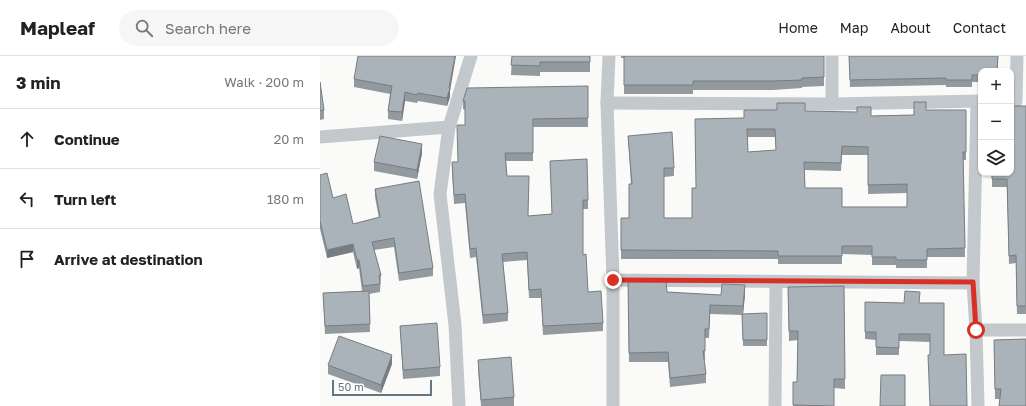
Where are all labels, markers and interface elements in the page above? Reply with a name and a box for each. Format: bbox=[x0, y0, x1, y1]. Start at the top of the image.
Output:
search box bbox=[119, 10, 399, 46]
text: Mapleaf bbox=[20, 16, 95, 39]
icon: search bbox=[133, 17, 155, 39]
text: Search here bbox=[165, 19, 251, 37]
text: Home bbox=[778, 19, 818, 36]
text: Map bbox=[840, 19, 868, 36]
text: About bbox=[890, 19, 931, 36]
text: Contact bbox=[953, 19, 1006, 36]
map controls bbox=[978, 68, 1014, 176]
button: + bbox=[978, 68, 1014, 104]
text: 3 min bbox=[16, 72, 60, 93]
text: Walk · 200 m bbox=[224, 74, 304, 90]
button: − bbox=[978, 104, 1014, 140]
icon: ahead bbox=[16, 128, 38, 150]
text: Continue bbox=[54, 130, 120, 148]
text: 20 m bbox=[274, 131, 304, 147]
button: layers bbox=[978, 140, 1014, 176]
icon: left bbox=[16, 188, 38, 210]
text: Turn left bbox=[54, 190, 116, 208]
text: 180 m bbox=[267, 191, 304, 207]
icon: arrive bbox=[16, 248, 38, 270]
text: Arrive at destination bbox=[54, 250, 203, 268]
route end bbox=[604, 271, 622, 289]
route start bbox=[967, 321, 985, 339]
scale bar bbox=[332, 378, 432, 397]
text: 50 m bbox=[338, 380, 364, 393]

